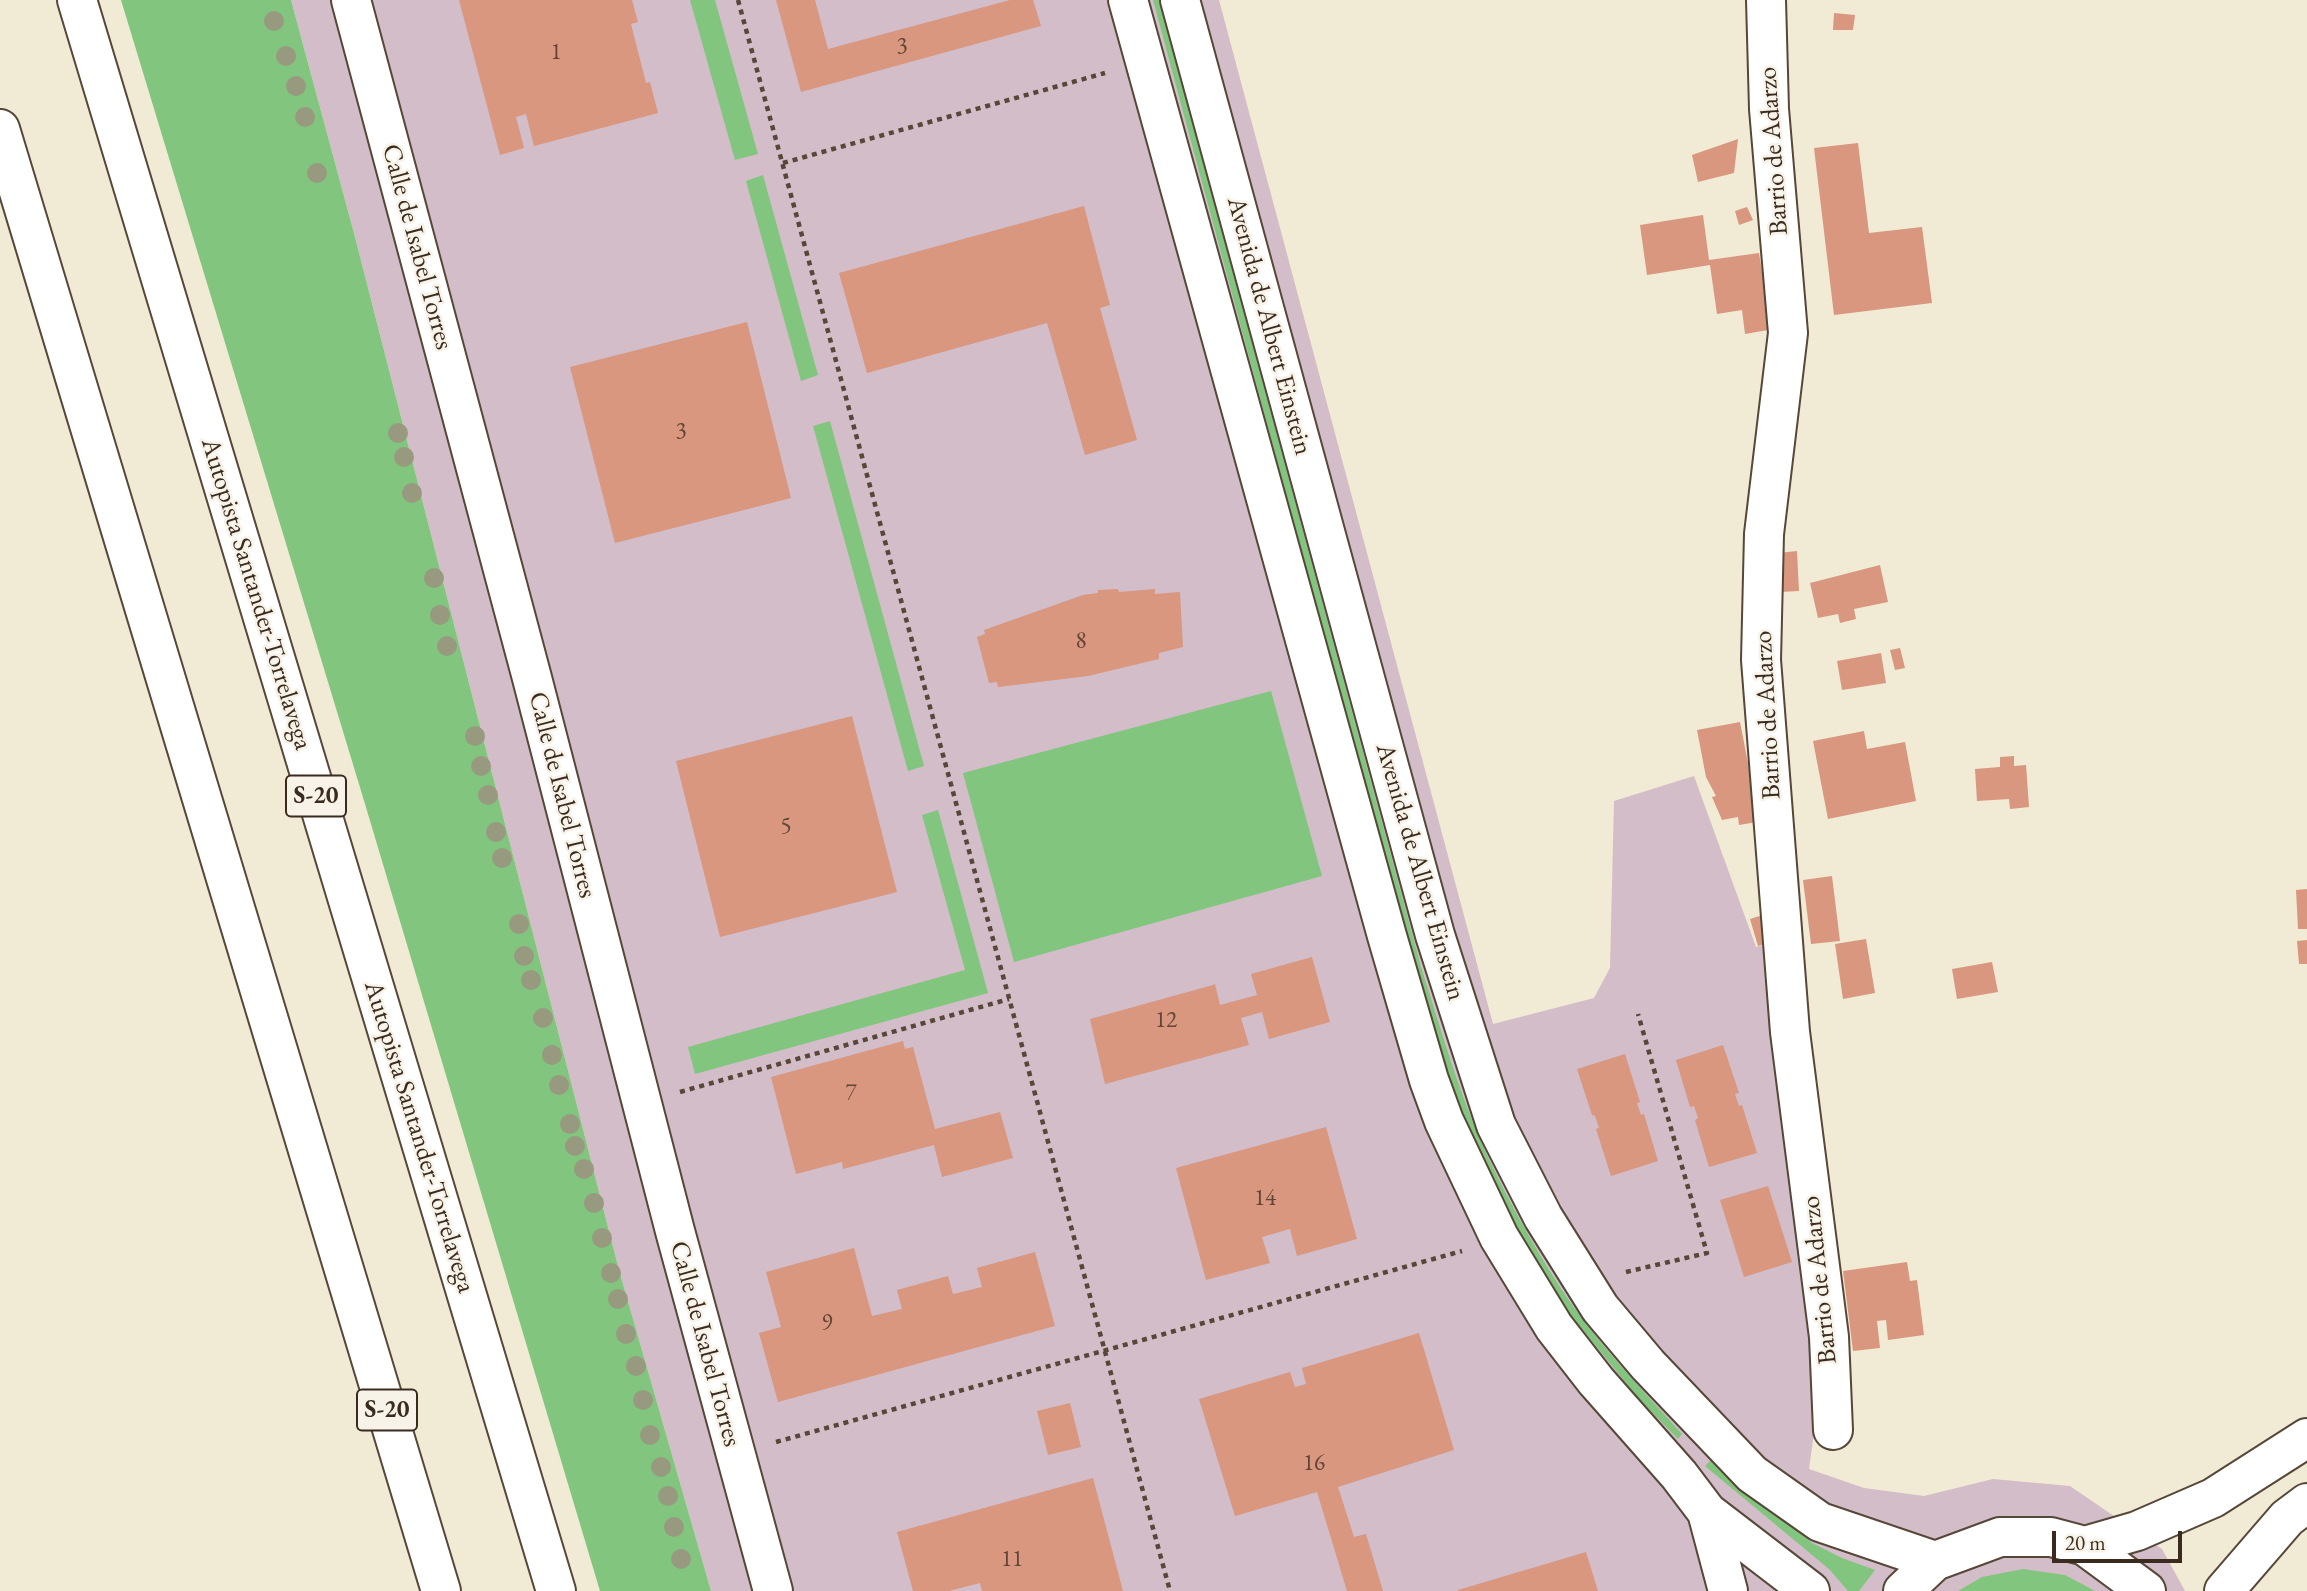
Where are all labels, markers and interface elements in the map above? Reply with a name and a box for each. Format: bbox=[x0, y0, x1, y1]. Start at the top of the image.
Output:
house number: 3 bbox=[896, 33, 908, 61]
house number: 1 bbox=[550, 39, 562, 67]
street label: Barrio de Adarzo bbox=[1753, 66, 1795, 236]
street label: Calle de Isabel Torres bbox=[375, 141, 459, 353]
street label: Avenida de Albert Einstein bbox=[1220, 194, 1318, 458]
house number: 3 bbox=[675, 418, 687, 446]
street label: Autopista Santander-Torrelavega bbox=[194, 434, 318, 754]
house number: 8 bbox=[1075, 628, 1087, 656]
street label: Barrio de Adarzo bbox=[1748, 630, 1788, 800]
street label: Calle de Isabel Torres bbox=[521, 689, 603, 901]
street label: Avenida de Albert Einstein bbox=[1368, 740, 1472, 1004]
road number: S-20 bbox=[286, 776, 346, 816]
house number: 5 bbox=[780, 813, 792, 841]
street label: Autopista Santander-Torrelavega bbox=[357, 977, 481, 1297]
house number: 12 bbox=[1155, 1007, 1177, 1035]
house number: 7 bbox=[845, 1080, 857, 1108]
house number: 14 bbox=[1254, 1185, 1276, 1213]
street label: Barrio de Adarzo bbox=[1796, 1194, 1844, 1366]
street label: Calle de Isabel Torres bbox=[663, 1238, 747, 1450]
house number: 9 bbox=[821, 1310, 833, 1338]
road number: S-20 bbox=[357, 1390, 417, 1430]
house number: 16 bbox=[1303, 1450, 1325, 1478]
scale bar bbox=[2055, 1518, 2184, 1562]
text: 20 m bbox=[2065, 1529, 2106, 1556]
house number: 11 bbox=[1001, 1546, 1023, 1574]

